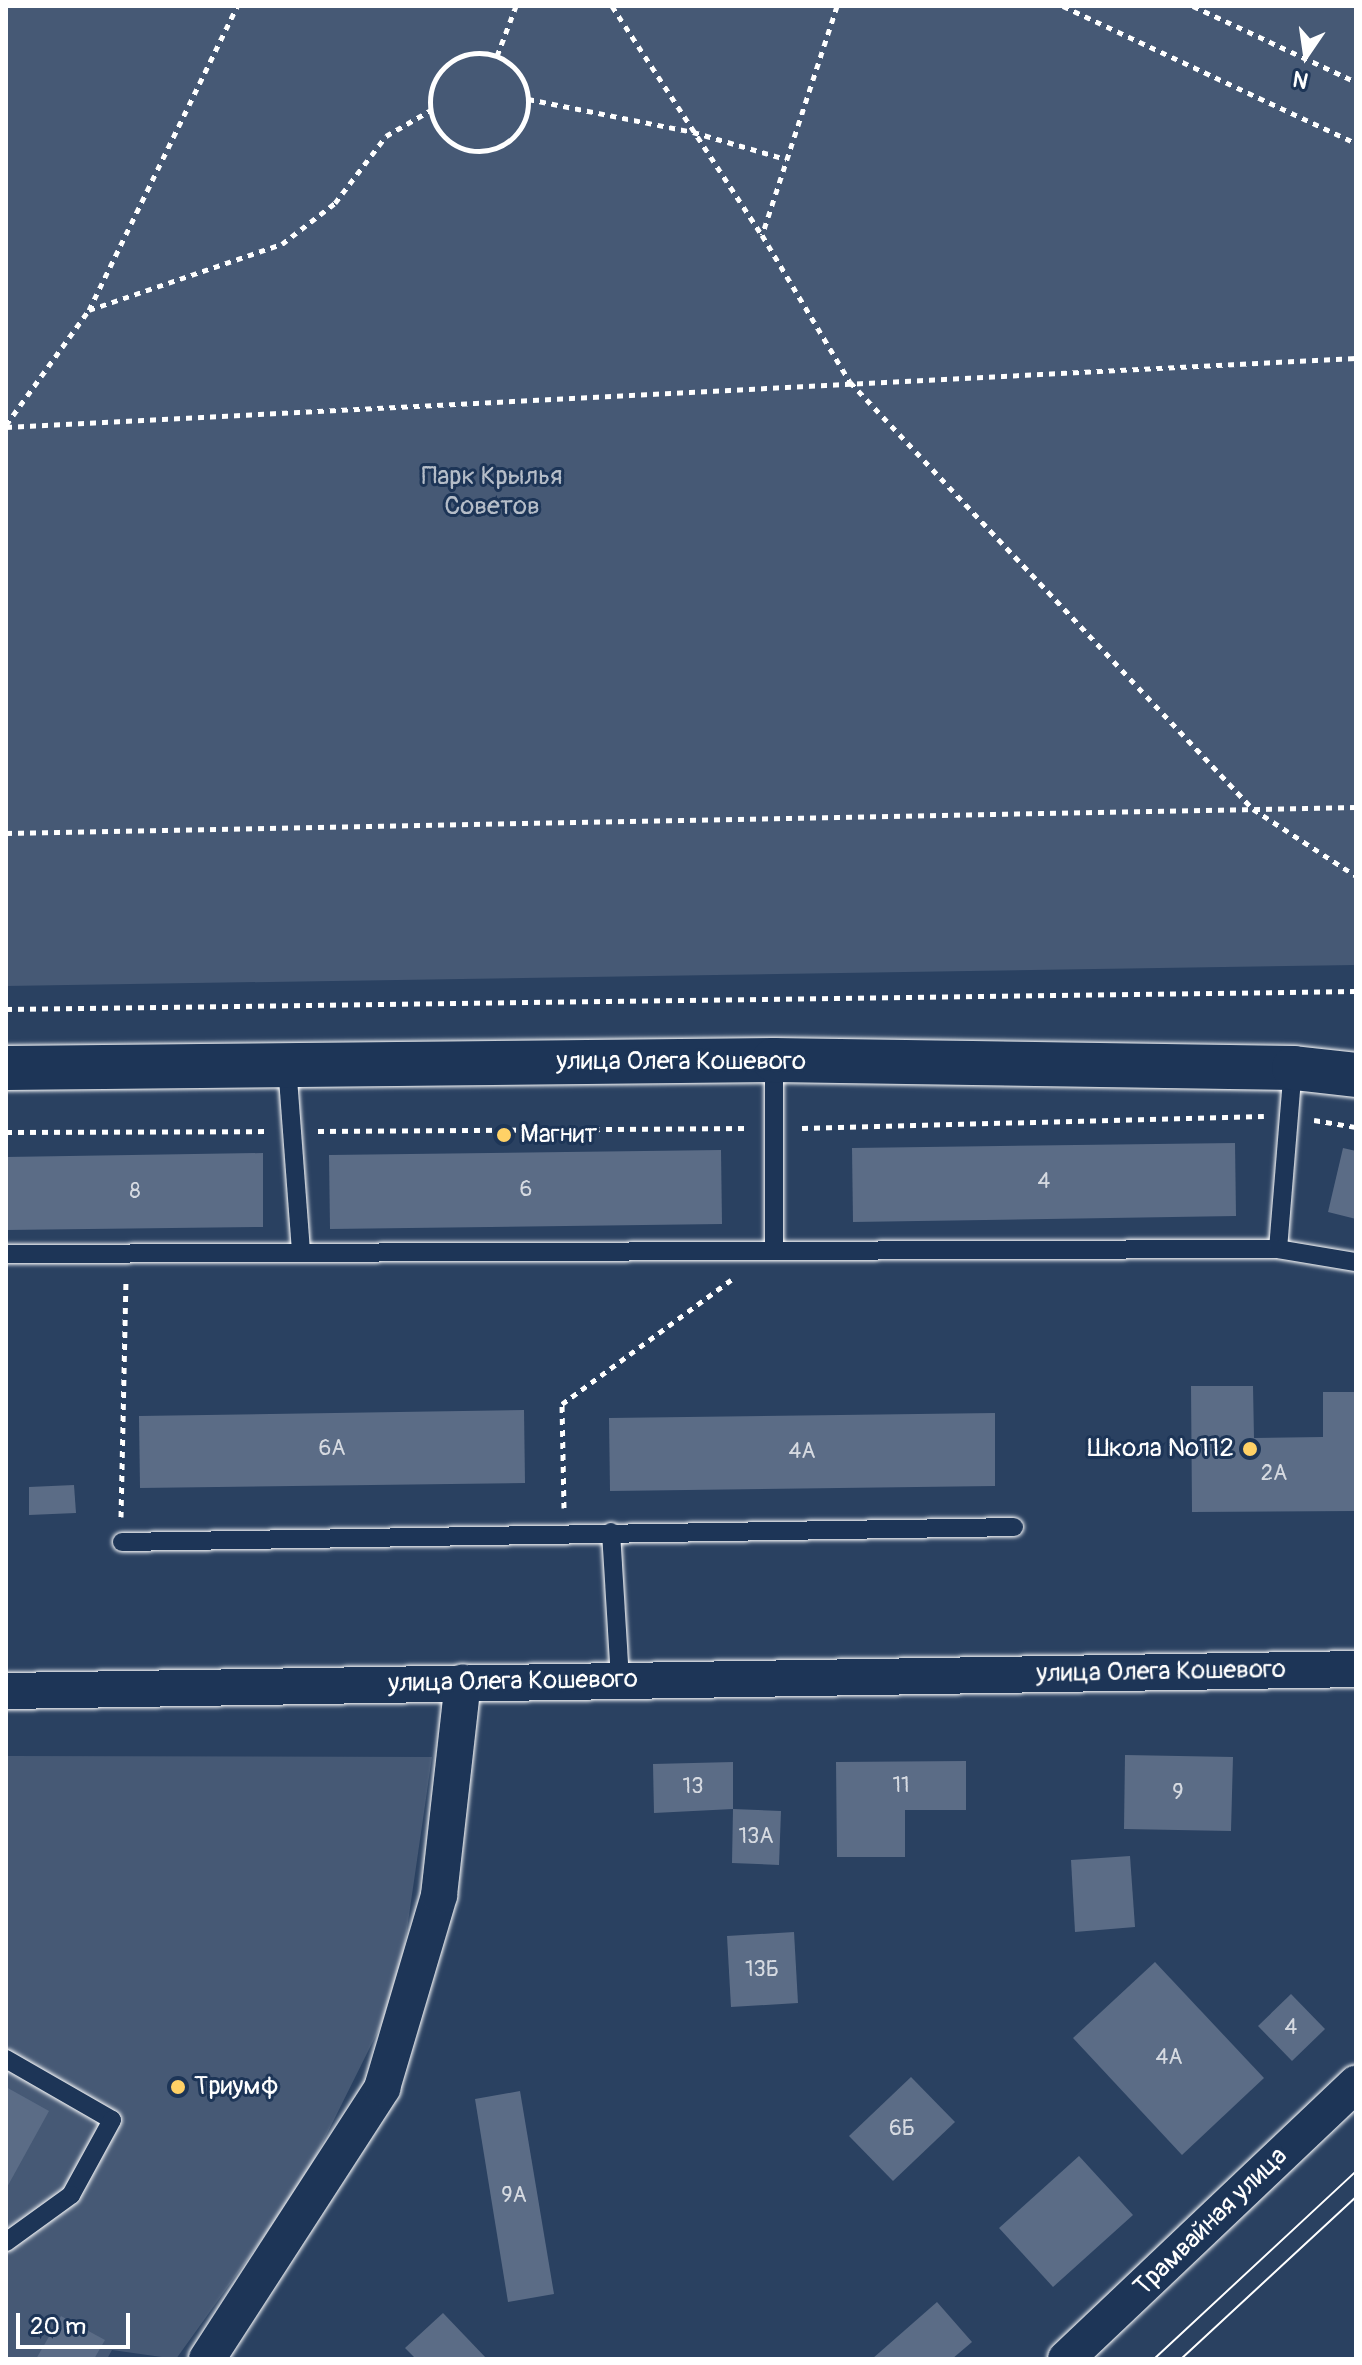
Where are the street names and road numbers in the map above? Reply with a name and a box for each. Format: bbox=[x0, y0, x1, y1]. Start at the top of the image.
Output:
street label: улица Олега Кошевого bbox=[556, 1046, 806, 1078]
street label: улица Олега Кошевого bbox=[1036, 1654, 1286, 1690]
street label: улица Олега Кошевого bbox=[388, 1664, 638, 1700]
street label: Трамвайная улица bbox=[1128, 2141, 1294, 2303]

